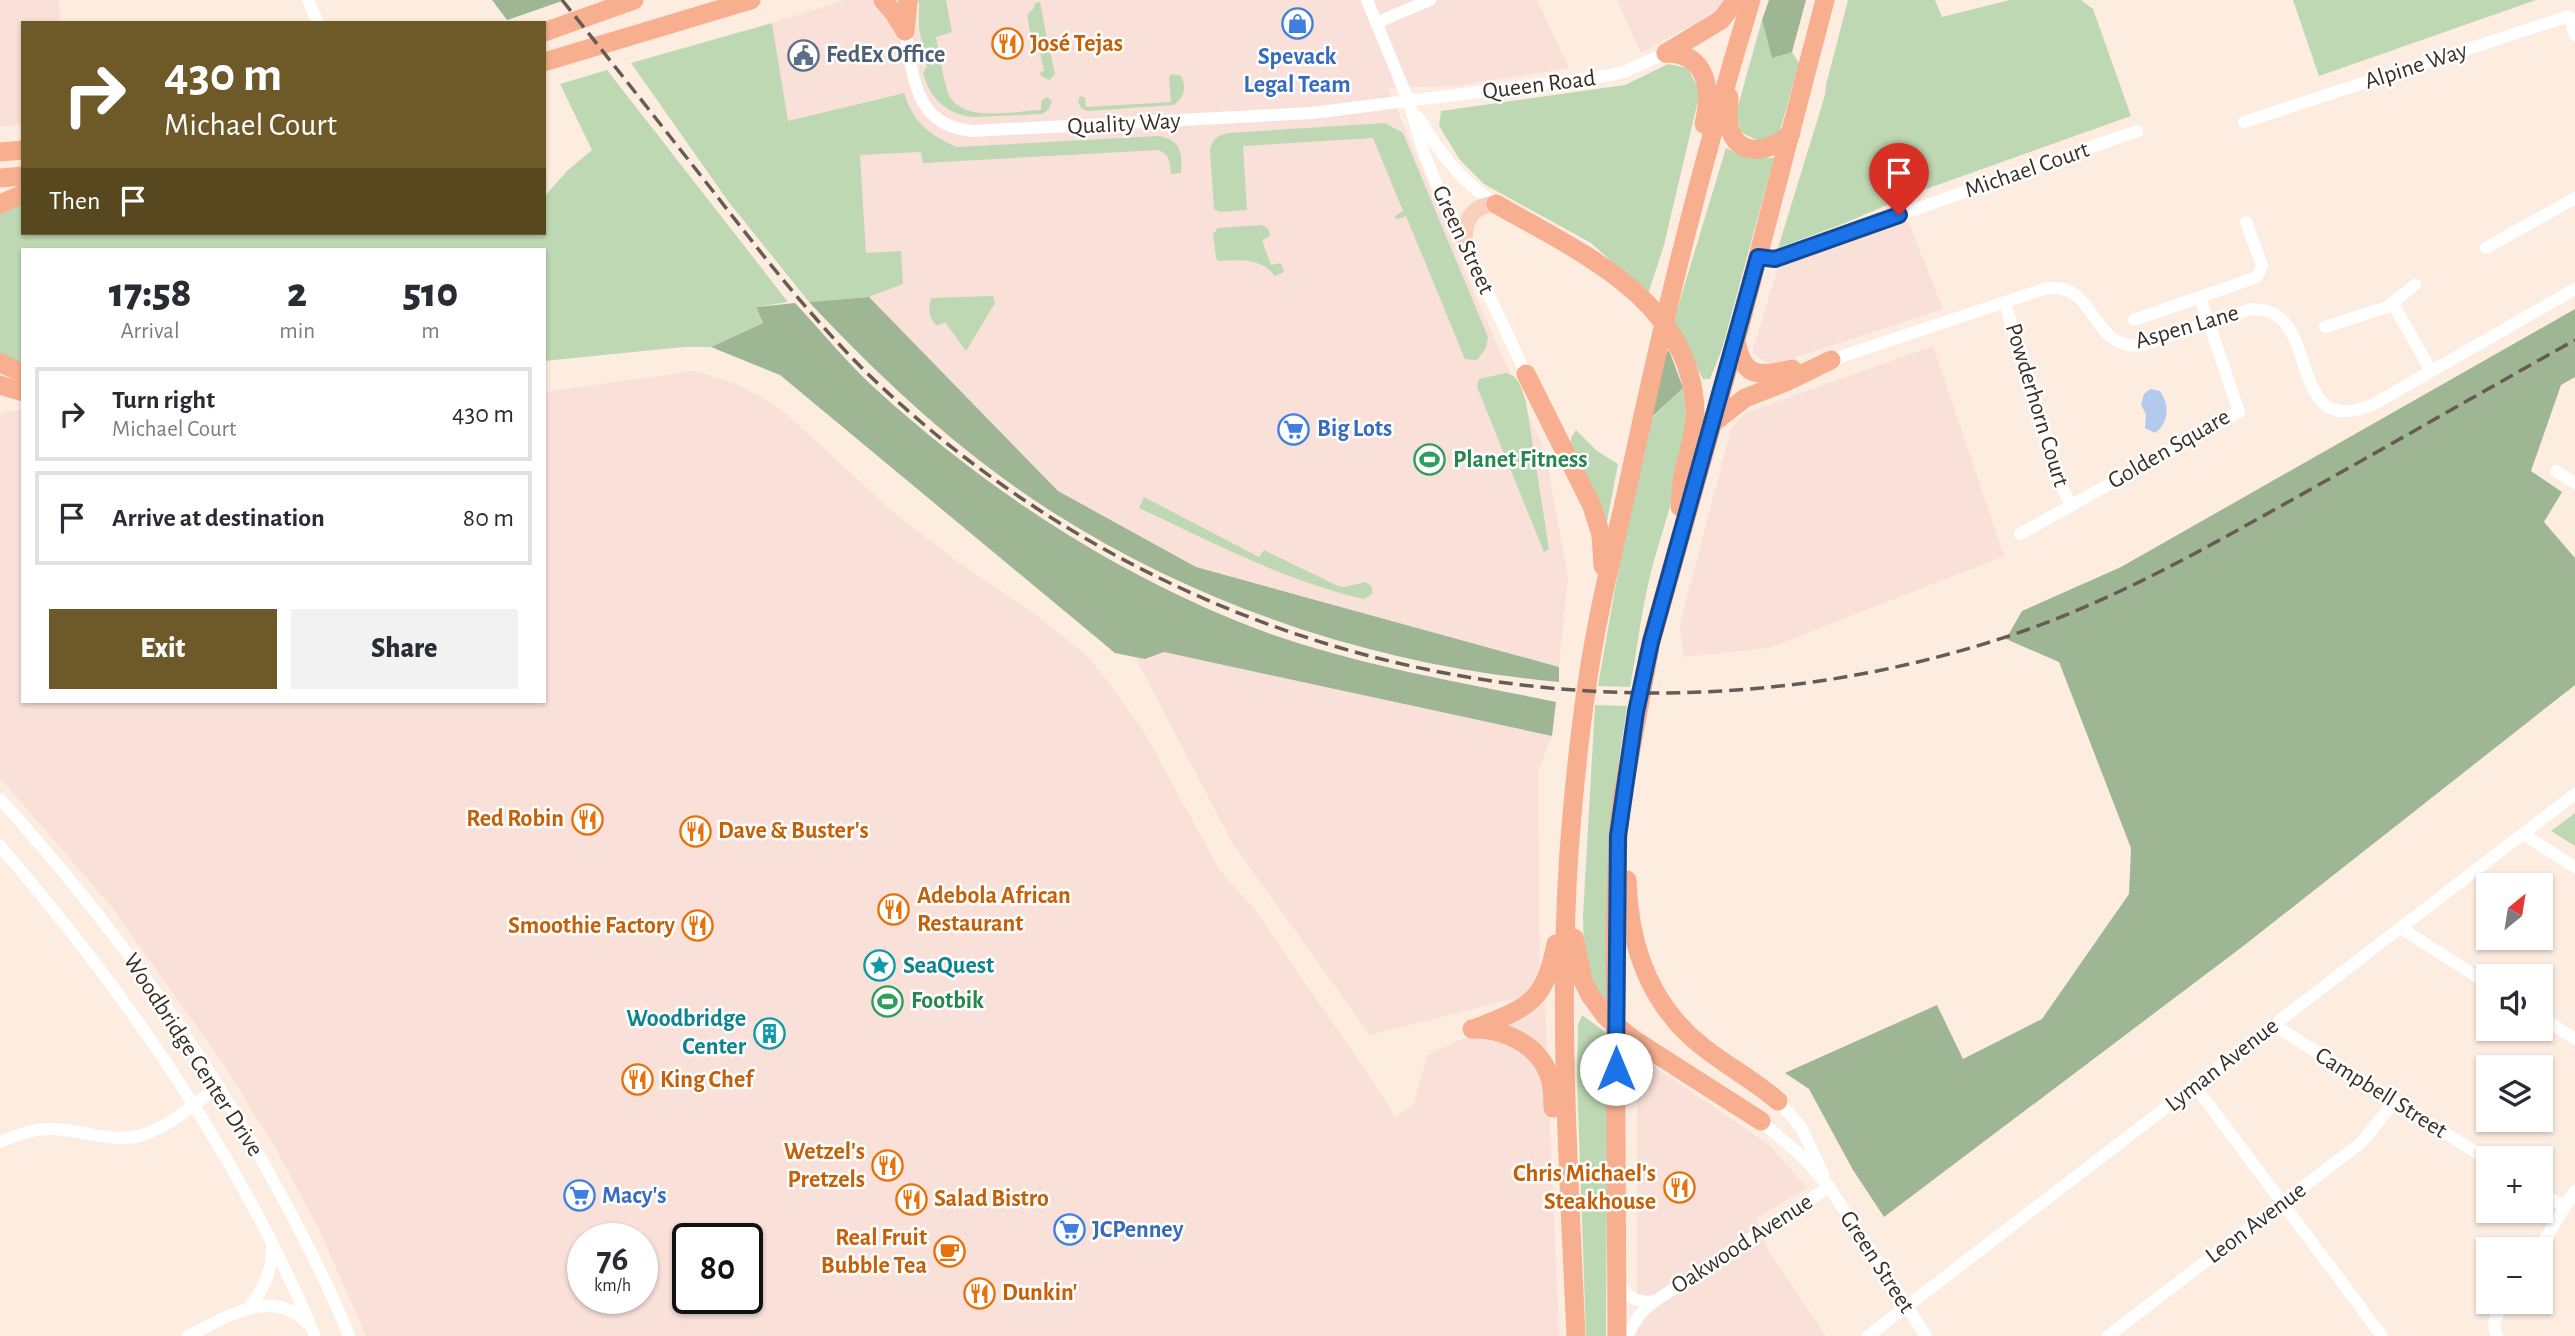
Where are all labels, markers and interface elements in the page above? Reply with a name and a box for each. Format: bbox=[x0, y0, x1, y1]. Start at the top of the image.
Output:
shop icon: Spevack Legal Team bbox=[1280, 6, 1314, 40]
restaurant icon: José Tejas bbox=[990, 27, 1024, 61]
place label: José Tejas bbox=[1030, 32, 1123, 56]
public building icon: FedEx Office bbox=[786, 38, 820, 72]
street label: Alpine Way bbox=[2362, 38, 2470, 94]
place label: FedEx Office bbox=[826, 43, 945, 67]
place label: Spevack Legal Team bbox=[1243, 45, 1351, 97]
icon: right bbox=[49, 49, 140, 140]
text: 430 m bbox=[164, 51, 282, 100]
street label: Queen Road bbox=[1481, 66, 1597, 104]
text: Michael Court bbox=[164, 109, 337, 141]
street label: Quality Way bbox=[1067, 109, 1181, 139]
street label: Michael Court bbox=[1962, 137, 2093, 202]
pin bbox=[1869, 143, 1929, 215]
icon: arrive bbox=[1880, 154, 1918, 192]
icon: arrive bbox=[114, 182, 152, 220]
street label: Green Street bbox=[1427, 182, 1499, 298]
text: Then bbox=[49, 188, 100, 214]
text: 17:58 bbox=[109, 272, 192, 314]
text: 2 bbox=[287, 272, 307, 314]
text: 510 bbox=[403, 272, 458, 314]
street label: Aspen Lane bbox=[2132, 301, 2242, 353]
text: Arrival bbox=[121, 320, 180, 343]
text: min bbox=[279, 320, 315, 343]
text: m bbox=[421, 320, 440, 343]
street label: Powderhorn Court bbox=[2001, 321, 2073, 490]
text: Turn right bbox=[112, 387, 215, 413]
icon: right bbox=[53, 395, 91, 433]
text: 430 m bbox=[452, 401, 514, 427]
street label: Golden Square bbox=[2104, 404, 2234, 494]
supermarket icon: Big Lots bbox=[1277, 412, 1311, 446]
place label: Big Lots bbox=[1317, 417, 1392, 441]
text: Michael Court bbox=[112, 418, 236, 441]
sports icon: Planet Fitness bbox=[1413, 443, 1447, 477]
place label: Planet Fitness bbox=[1453, 448, 1588, 472]
icon: arrive bbox=[53, 499, 91, 537]
text: Arrive at destination bbox=[112, 505, 325, 531]
text: 80 m bbox=[463, 505, 514, 531]
button: Exit bbox=[49, 609, 277, 689]
button: Share bbox=[291, 609, 518, 689]
restaurant icon: Red Robin bbox=[570, 802, 604, 836]
place label: Red Robin bbox=[466, 807, 564, 831]
restaurant icon: Dave & Buster's bbox=[678, 814, 712, 848]
place label: Dave & Buster's bbox=[718, 819, 869, 843]
north arrow bbox=[2476, 873, 2553, 950]
map controls bbox=[2476, 873, 2553, 1314]
place label: Adebola African Restaurant bbox=[917, 884, 1071, 936]
restaurant icon: Adebola African Restaurant bbox=[877, 893, 911, 927]
restaurant icon: Smoothie Factory bbox=[681, 909, 715, 943]
place label: Smoothie Factory bbox=[508, 914, 675, 938]
street label: Woodbridge Center Drive bbox=[118, 949, 268, 1161]
place icon: SeaQuest bbox=[863, 949, 897, 983]
place label: SeaQuest bbox=[903, 954, 994, 978]
button: sound bbox=[2476, 964, 2553, 1041]
sports icon: Footbik bbox=[871, 984, 905, 1018]
place label: Footbik bbox=[911, 989, 984, 1013]
place label: Woodbridge Center bbox=[626, 1007, 747, 1059]
street label: Lyman Avenue bbox=[2161, 1014, 2283, 1116]
building icon: Woodbridge Center bbox=[752, 1016, 786, 1050]
position arrow bbox=[1579, 1032, 1653, 1106]
street label: Campbell Street bbox=[2311, 1043, 2451, 1143]
button: layers bbox=[2476, 1055, 2553, 1132]
restaurant icon: King Chef bbox=[620, 1063, 654, 1097]
place label: King Chef bbox=[660, 1068, 755, 1092]
place label: Wetzel's Pretzels bbox=[784, 1140, 865, 1192]
button: + bbox=[2476, 1146, 2553, 1223]
restaurant icon: Wetzel's Pretzels bbox=[871, 1149, 905, 1183]
place label: Chris Michael's Steakhouse bbox=[1513, 1162, 1656, 1214]
restaurant icon: Chris Michael's Steakhouse bbox=[1662, 1171, 1696, 1205]
street label: Leon Avenue bbox=[2201, 1178, 2311, 1268]
supermarket icon: Macy's bbox=[562, 1179, 596, 1213]
restaurant icon: Salad Bistro bbox=[894, 1182, 928, 1216]
place label: Macy's bbox=[602, 1184, 666, 1208]
place label: Salad Bistro bbox=[934, 1187, 1049, 1211]
street label: Oakwood Avenue bbox=[1667, 1190, 1817, 1298]
street label: Green Street bbox=[1835, 1207, 1919, 1318]
supermarket icon: JCPenney bbox=[1052, 1213, 1086, 1247]
place label: JCPenney bbox=[1092, 1218, 1184, 1242]
speed limit sign: 80 bbox=[672, 1223, 763, 1314]
place label: Real Fruit Bubble Tea bbox=[821, 1226, 927, 1278]
cafe icon: Real Fruit Bubble Tea bbox=[933, 1235, 967, 1269]
button: − bbox=[2476, 1237, 2553, 1314]
text: 76 bbox=[596, 1242, 629, 1277]
restaurant icon: Dunkin' bbox=[962, 1276, 996, 1310]
text: km/h bbox=[594, 1277, 631, 1295]
place label: Dunkin' bbox=[1002, 1281, 1077, 1305]

